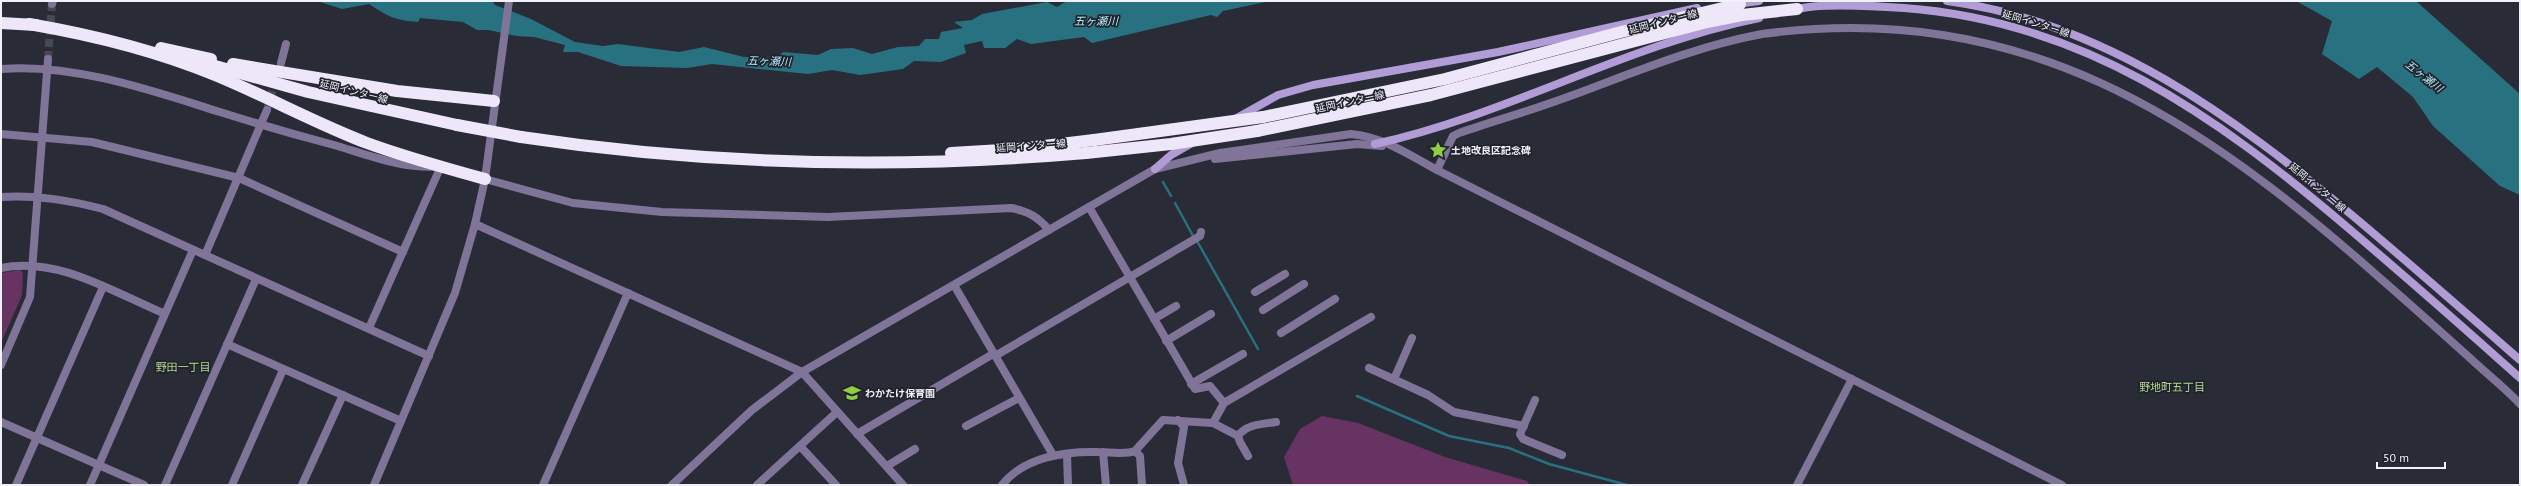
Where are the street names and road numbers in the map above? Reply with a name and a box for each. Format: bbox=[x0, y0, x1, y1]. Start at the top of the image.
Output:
street label: 延岡インター線 bbox=[1628, 7, 1699, 36]
street label: 延岡インター線 bbox=[2000, 7, 2071, 40]
street label: 延岡インター線 bbox=[318, 77, 389, 106]
street label: 延岡インター線 bbox=[1315, 88, 1386, 115]
street label: 延岡インター線 bbox=[996, 137, 1066, 154]
street label: 延岡インター線 bbox=[2287, 160, 2349, 215]

